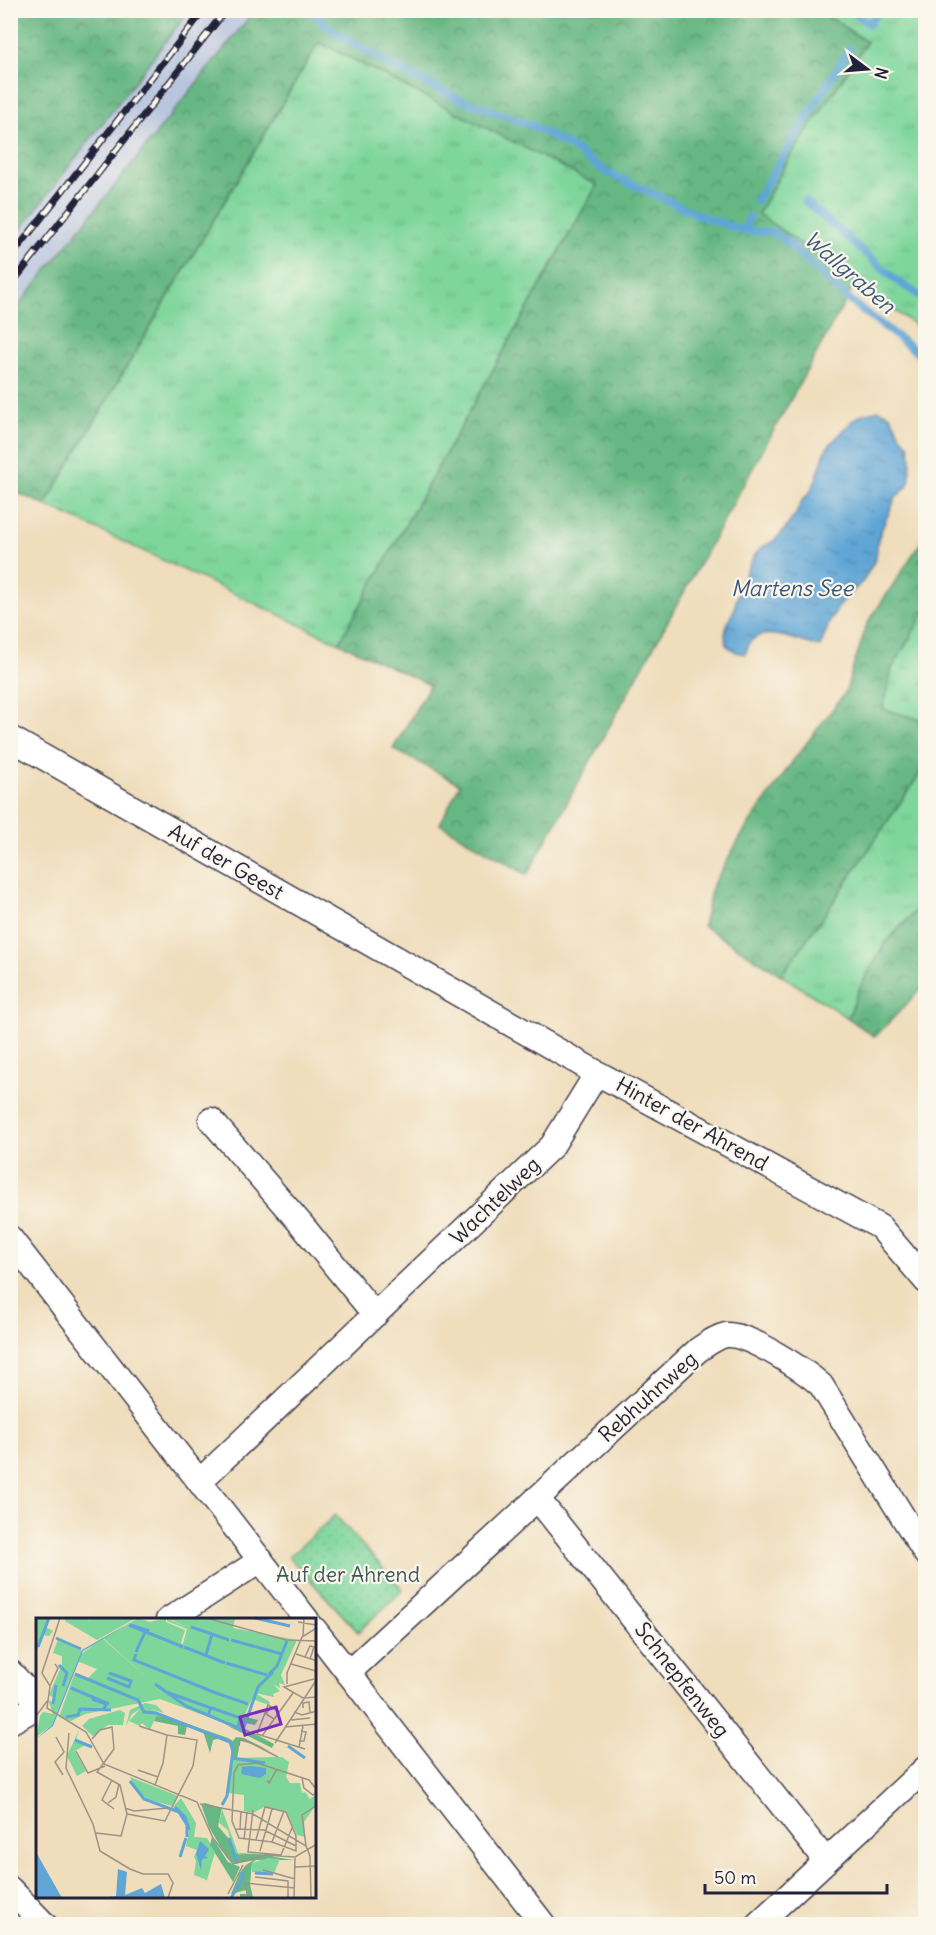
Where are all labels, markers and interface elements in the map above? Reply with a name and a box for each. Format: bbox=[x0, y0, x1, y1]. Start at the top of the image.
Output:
north arrow bbox=[837, 39, 897, 99]
text: N bbox=[870, 65, 893, 81]
water label: Wallgraben bbox=[799, 225, 902, 320]
water label: Martens See bbox=[731, 574, 855, 602]
street label: Auf der Geest bbox=[164, 818, 289, 906]
street label: Hinter der Ahrend bbox=[611, 1071, 773, 1177]
street label: Wachtelweg bbox=[444, 1151, 546, 1250]
street label: Rebhuhnweg bbox=[593, 1345, 703, 1448]
park label: Auf der Ahrend bbox=[276, 1561, 420, 1588]
street label: Schnepfenweg bbox=[629, 1617, 736, 1743]
inset map bbox=[36, 1618, 316, 1899]
scale bar bbox=[705, 1857, 886, 1895]
text: 50 m bbox=[714, 1866, 756, 1889]

